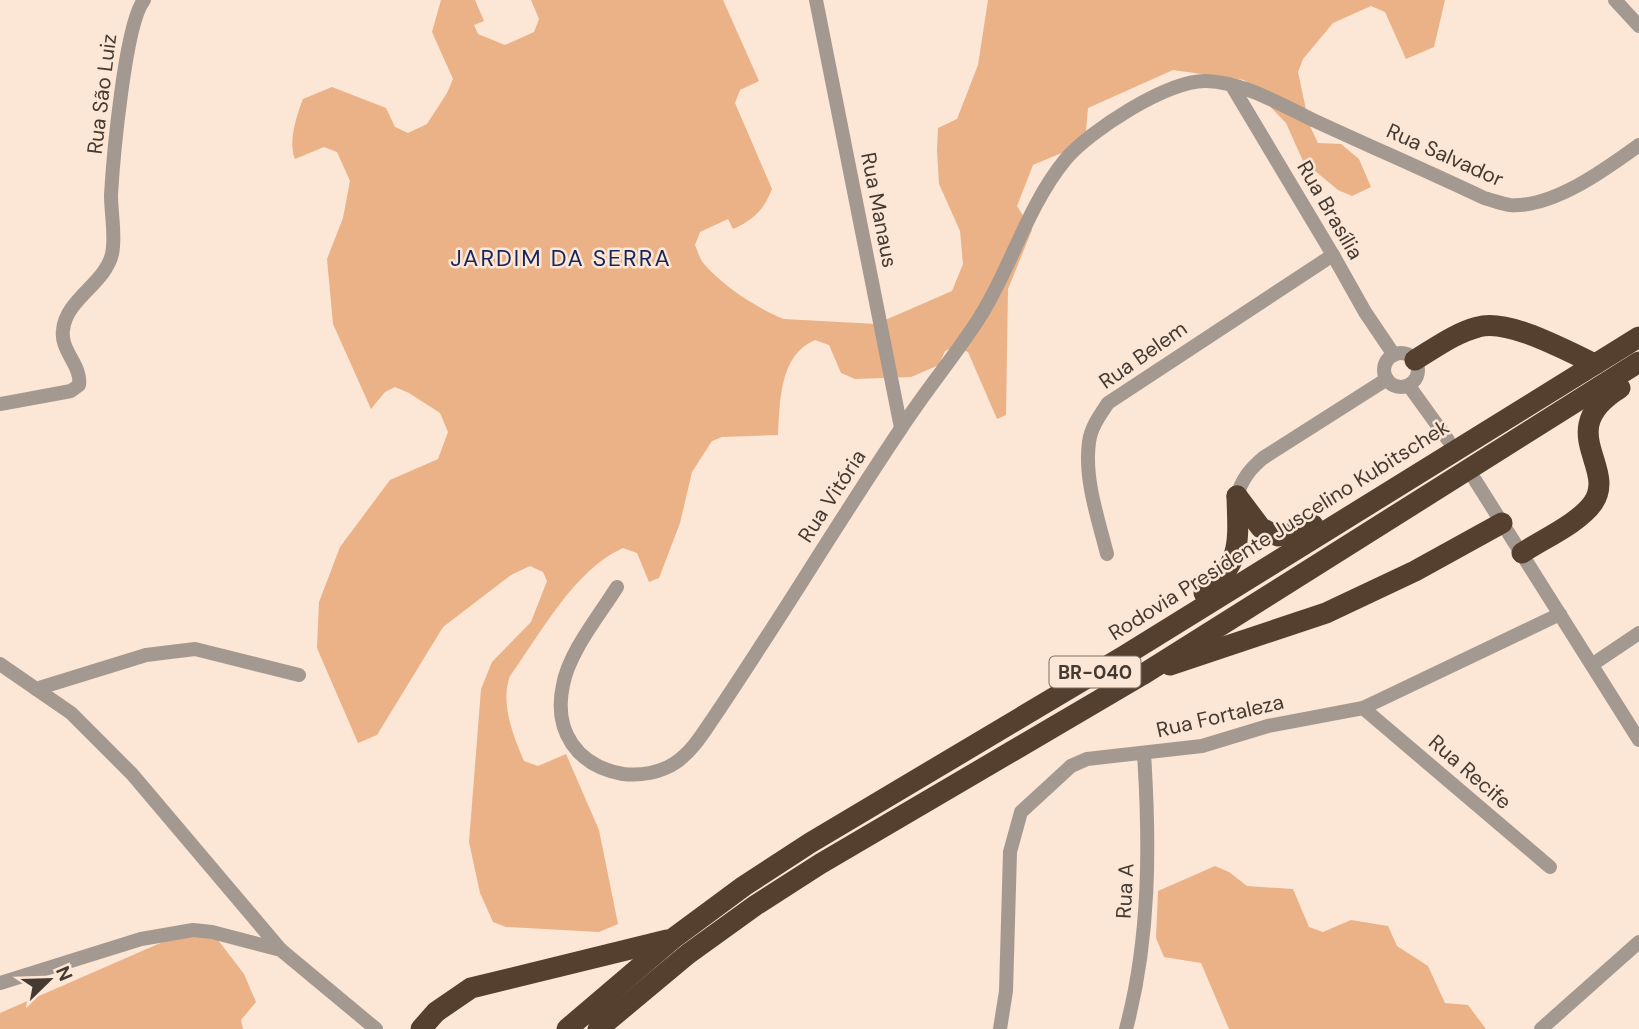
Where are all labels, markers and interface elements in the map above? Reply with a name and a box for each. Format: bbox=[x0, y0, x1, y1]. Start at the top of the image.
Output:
street label: Rua São Luiz bbox=[81, 32, 123, 156]
street label: Rua Salvador bbox=[1382, 117, 1508, 193]
street label: Rua Manaus bbox=[854, 150, 904, 270]
street label: Rua Brasília bbox=[1290, 155, 1370, 265]
district label: JARDIM DA SERRA bbox=[450, 243, 672, 273]
street label: Rua Belem bbox=[1093, 314, 1193, 396]
street label: Rodovia Presidente Juscelino Kubitschek bbox=[1103, 413, 1455, 647]
street label: Rua Vitória bbox=[792, 444, 872, 548]
road number: BR-040 bbox=[1050, 656, 1140, 688]
street label: Rua Fortaleza bbox=[1154, 688, 1286, 744]
street label: Rua Recife bbox=[1423, 728, 1517, 816]
street label: Rua A bbox=[1110, 863, 1140, 919]
north arrow bbox=[14, 945, 84, 1015]
text: N bbox=[50, 962, 78, 985]

